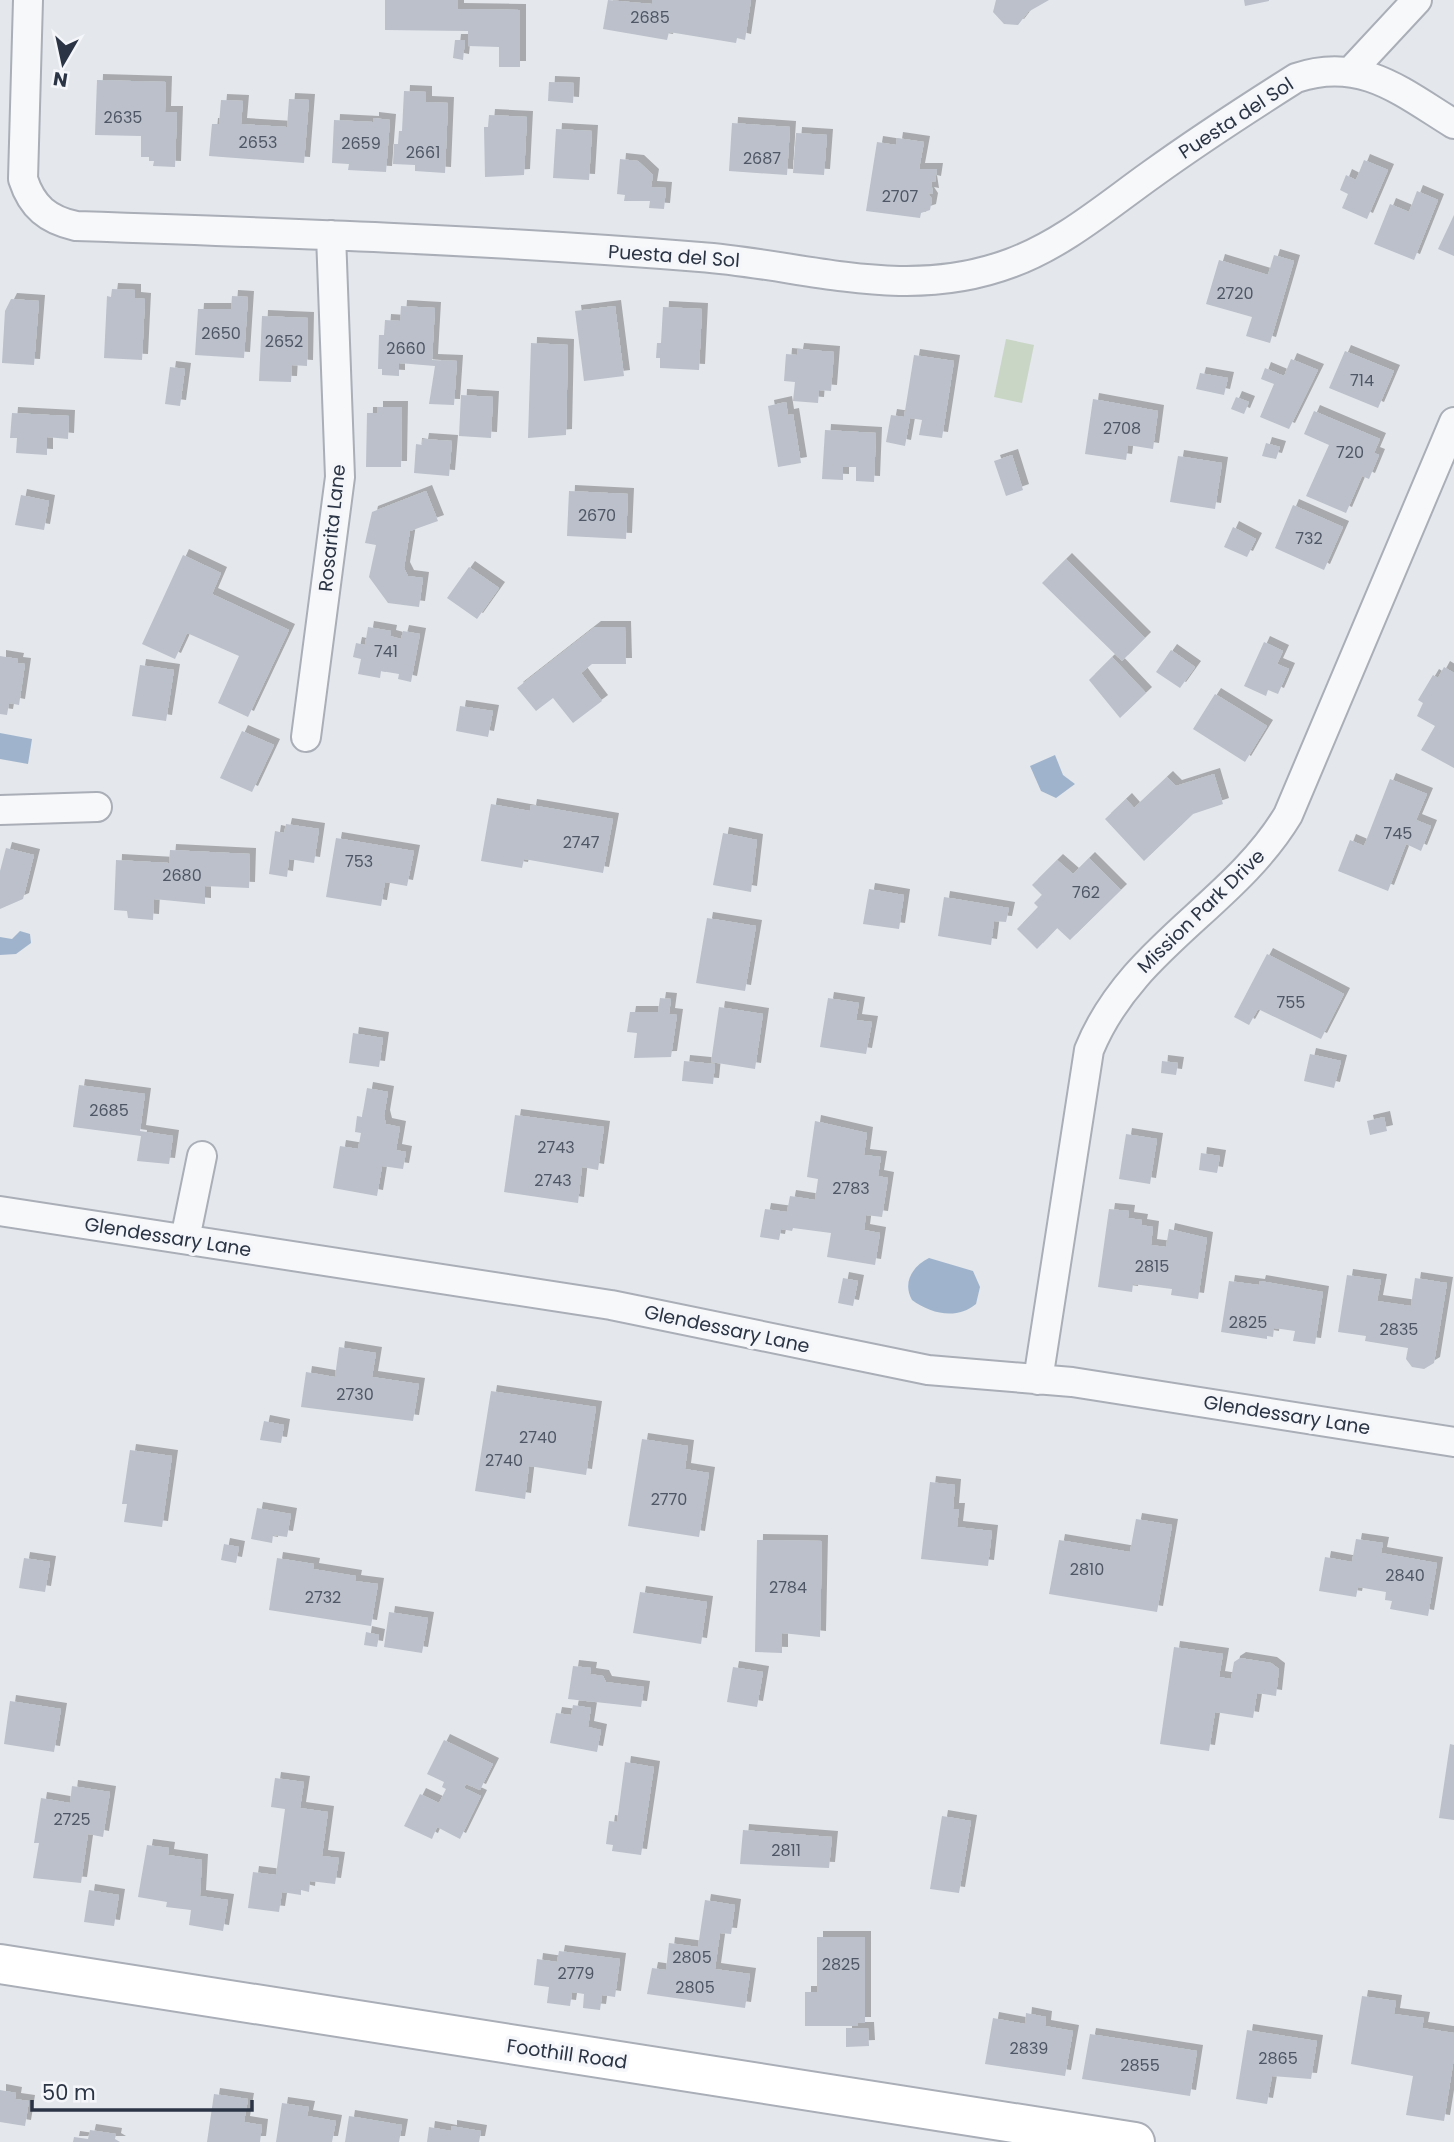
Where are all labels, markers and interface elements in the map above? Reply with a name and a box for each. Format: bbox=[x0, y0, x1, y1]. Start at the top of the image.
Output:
house number: 2685 bbox=[630, 6, 670, 29]
north arrow bbox=[28, 28, 98, 98]
text: N bbox=[51, 65, 70, 94]
street label: Puesta del Sol bbox=[1173, 71, 1299, 165]
house number: 2635 bbox=[104, 106, 142, 129]
house number: 2653 bbox=[239, 131, 277, 154]
house number: 2659 bbox=[341, 132, 381, 155]
house number: 2661 bbox=[406, 141, 440, 164]
house number: 2687 bbox=[743, 147, 781, 170]
house number: 2707 bbox=[882, 185, 919, 208]
street label: Puesta del Sol bbox=[607, 238, 741, 274]
house number: 2720 bbox=[1216, 282, 1254, 305]
house number: 2650 bbox=[201, 322, 241, 345]
house number: 2652 bbox=[265, 330, 303, 353]
house number: 2660 bbox=[386, 337, 426, 360]
house number: 714 bbox=[1350, 369, 1374, 392]
house number: 2708 bbox=[1103, 417, 1141, 440]
house number: 720 bbox=[1336, 441, 1364, 464]
street label: Rosarita Lane bbox=[312, 463, 352, 593]
house number: 2670 bbox=[578, 504, 616, 527]
house number: 732 bbox=[1295, 527, 1323, 550]
house number: 741 bbox=[374, 640, 398, 663]
house number: 745 bbox=[1384, 822, 1412, 845]
house number: 2747 bbox=[563, 831, 600, 854]
street label: Mission Park Drive bbox=[1131, 843, 1271, 979]
house number: 753 bbox=[345, 850, 373, 873]
house number: 2680 bbox=[162, 864, 202, 887]
house number: 762 bbox=[1072, 881, 1100, 904]
house number: 755 bbox=[1277, 991, 1305, 1014]
house number: 2685 bbox=[89, 1099, 129, 1122]
house number: 2743 bbox=[537, 1136, 575, 1159]
house number: 2743 bbox=[534, 1169, 572, 1192]
house number: 2783 bbox=[832, 1177, 870, 1200]
street label: Glendessary Lane bbox=[83, 1210, 253, 1264]
house number: 2815 bbox=[1135, 1255, 1169, 1278]
street label: Glendessary Lane bbox=[642, 1298, 812, 1360]
house number: 2825 bbox=[1229, 1311, 1267, 1334]
house number: 2835 bbox=[1380, 1318, 1418, 1341]
house number: 2730 bbox=[336, 1383, 374, 1406]
street label: Glendessary Lane bbox=[1202, 1388, 1372, 1442]
house number: 2740 bbox=[519, 1426, 557, 1449]
house number: 2740 bbox=[485, 1449, 523, 1472]
house number: 2770 bbox=[651, 1488, 687, 1511]
house number: 2810 bbox=[1070, 1558, 1104, 1581]
house number: 2840 bbox=[1385, 1564, 1425, 1587]
house number: 2784 bbox=[769, 1576, 807, 1599]
house number: 2732 bbox=[305, 1586, 341, 1609]
house number: 2725 bbox=[53, 1808, 91, 1831]
house number: 2811 bbox=[771, 1839, 801, 1862]
house number: 2805 bbox=[672, 1946, 712, 1969]
house number: 2825 bbox=[822, 1953, 860, 1976]
house number: 2779 bbox=[558, 1962, 594, 1985]
house number: 2805 bbox=[675, 1976, 715, 1999]
street label: Foothill Road bbox=[505, 2032, 629, 2076]
house number: 2839 bbox=[1010, 2037, 1048, 2060]
house number: 2865 bbox=[1258, 2047, 1298, 2070]
house number: 2855 bbox=[1120, 2054, 1160, 2077]
scale bar bbox=[32, 2068, 252, 2112]
text: 50 m bbox=[42, 2078, 96, 2107]

